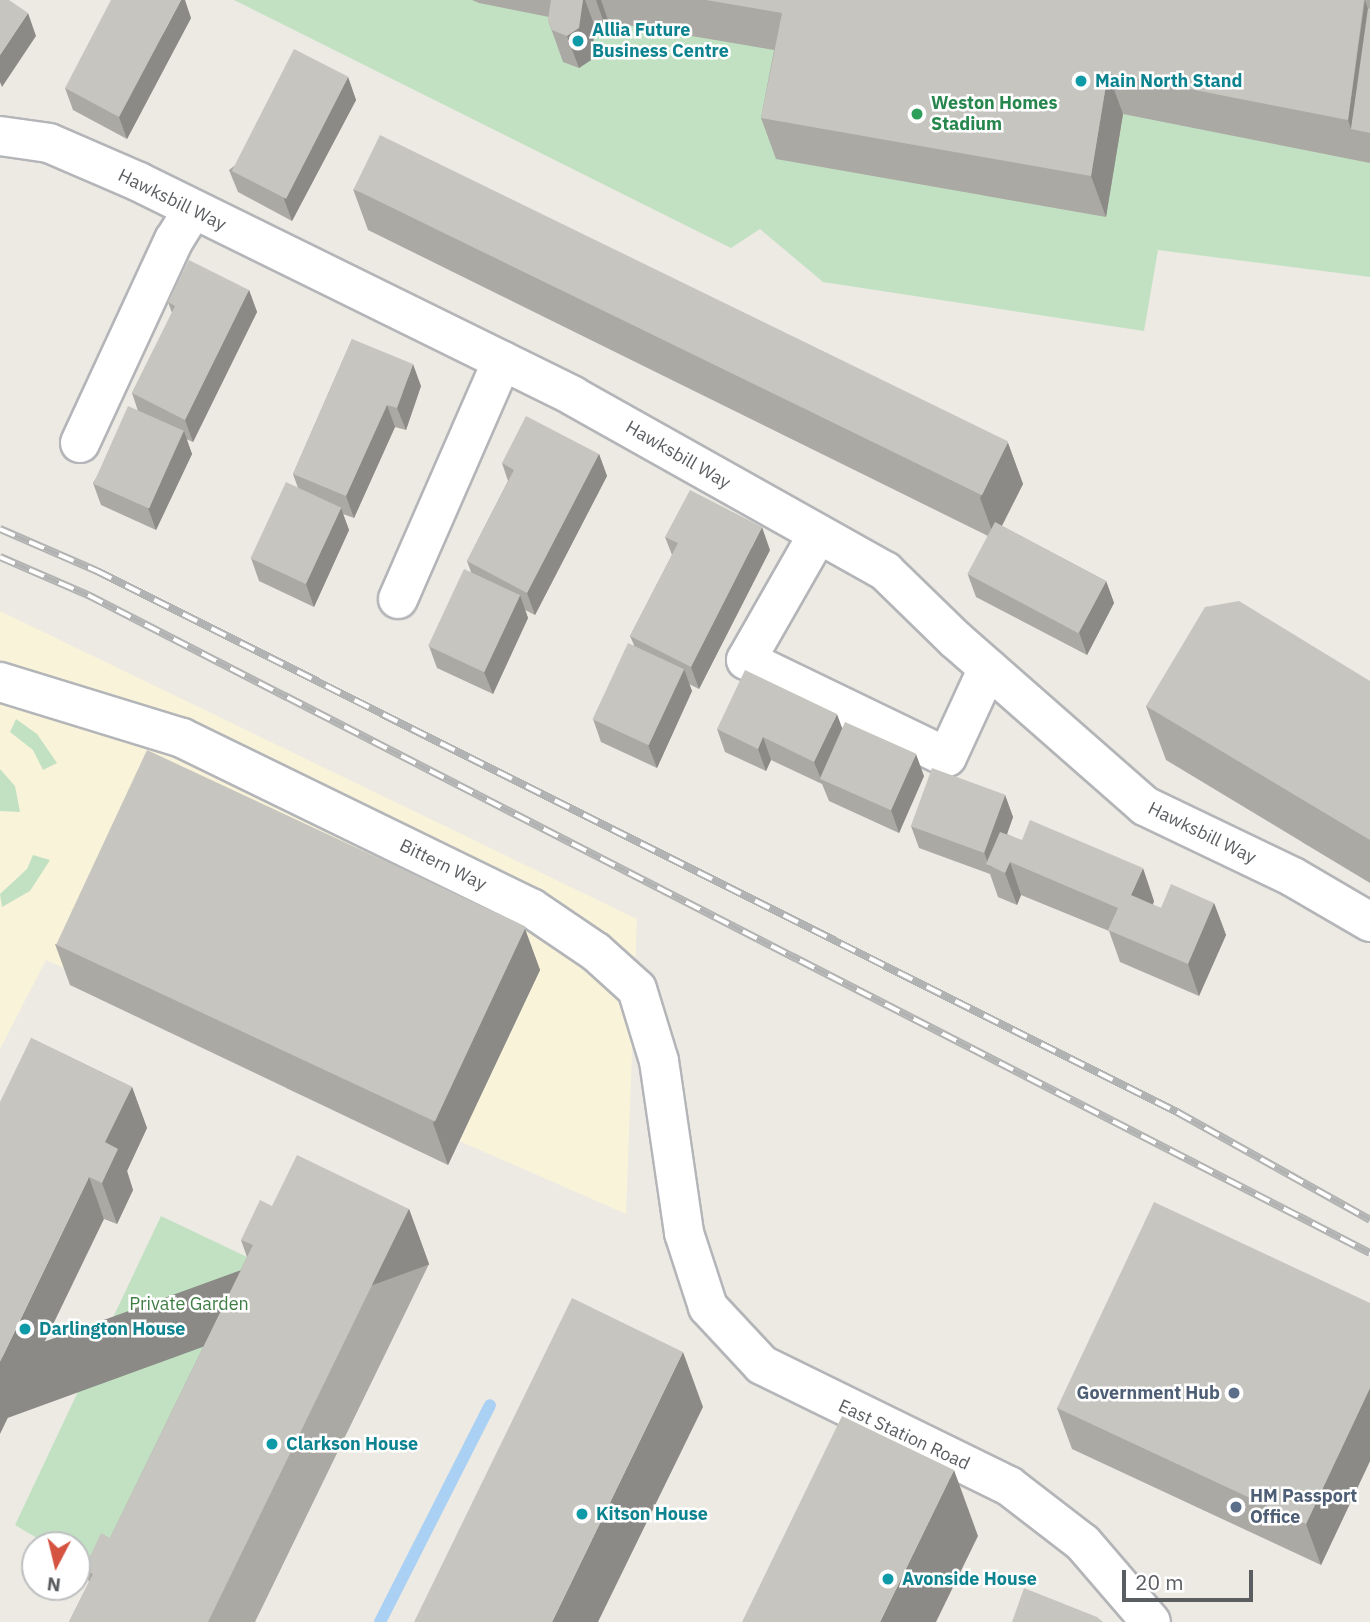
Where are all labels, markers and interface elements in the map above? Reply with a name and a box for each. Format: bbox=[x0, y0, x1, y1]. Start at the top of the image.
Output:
place label: Allia Future Business Centre bbox=[592, 20, 729, 62]
marker: Allia Future Business Centre bbox=[570, 33, 586, 49]
place label: Main North Stand bbox=[1095, 70, 1242, 92]
marker: Main North Stand bbox=[1073, 73, 1089, 89]
place label: Weston Homes Stadium bbox=[931, 93, 1058, 136]
marker: Weston Homes Stadium bbox=[909, 106, 925, 122]
street label: Hawksbill Way bbox=[114, 165, 230, 235]
street label: Hawksbill Way bbox=[622, 416, 734, 494]
street label: Hawksbill Way bbox=[1144, 798, 1260, 868]
street label: Bittern Way bbox=[396, 835, 490, 895]
park label: Private Garden bbox=[129, 1293, 249, 1315]
place label: Darlington House bbox=[39, 1318, 185, 1340]
marker: Darlington House bbox=[17, 1321, 33, 1337]
place label: Government Hub bbox=[1077, 1382, 1220, 1404]
marker: Government Hub bbox=[1226, 1385, 1242, 1401]
street label: East Station Road bbox=[835, 1395, 973, 1475]
place label: Clarkson House bbox=[286, 1433, 418, 1455]
marker: Clarkson House bbox=[264, 1436, 280, 1452]
place label: HM Passport Office bbox=[1250, 1486, 1357, 1528]
marker: HM Passport Office bbox=[1228, 1499, 1244, 1515]
place label: Kitson House bbox=[596, 1503, 708, 1525]
marker: Kitson House bbox=[574, 1506, 590, 1522]
north arrow bbox=[21, 1531, 91, 1601]
scale bar bbox=[1125, 1556, 1256, 1600]
place label: Avonside House bbox=[902, 1568, 1037, 1590]
text: 20 m bbox=[1135, 1568, 1184, 1596]
marker: Avonside House bbox=[880, 1571, 896, 1587]
text: N bbox=[45, 1572, 62, 1598]

